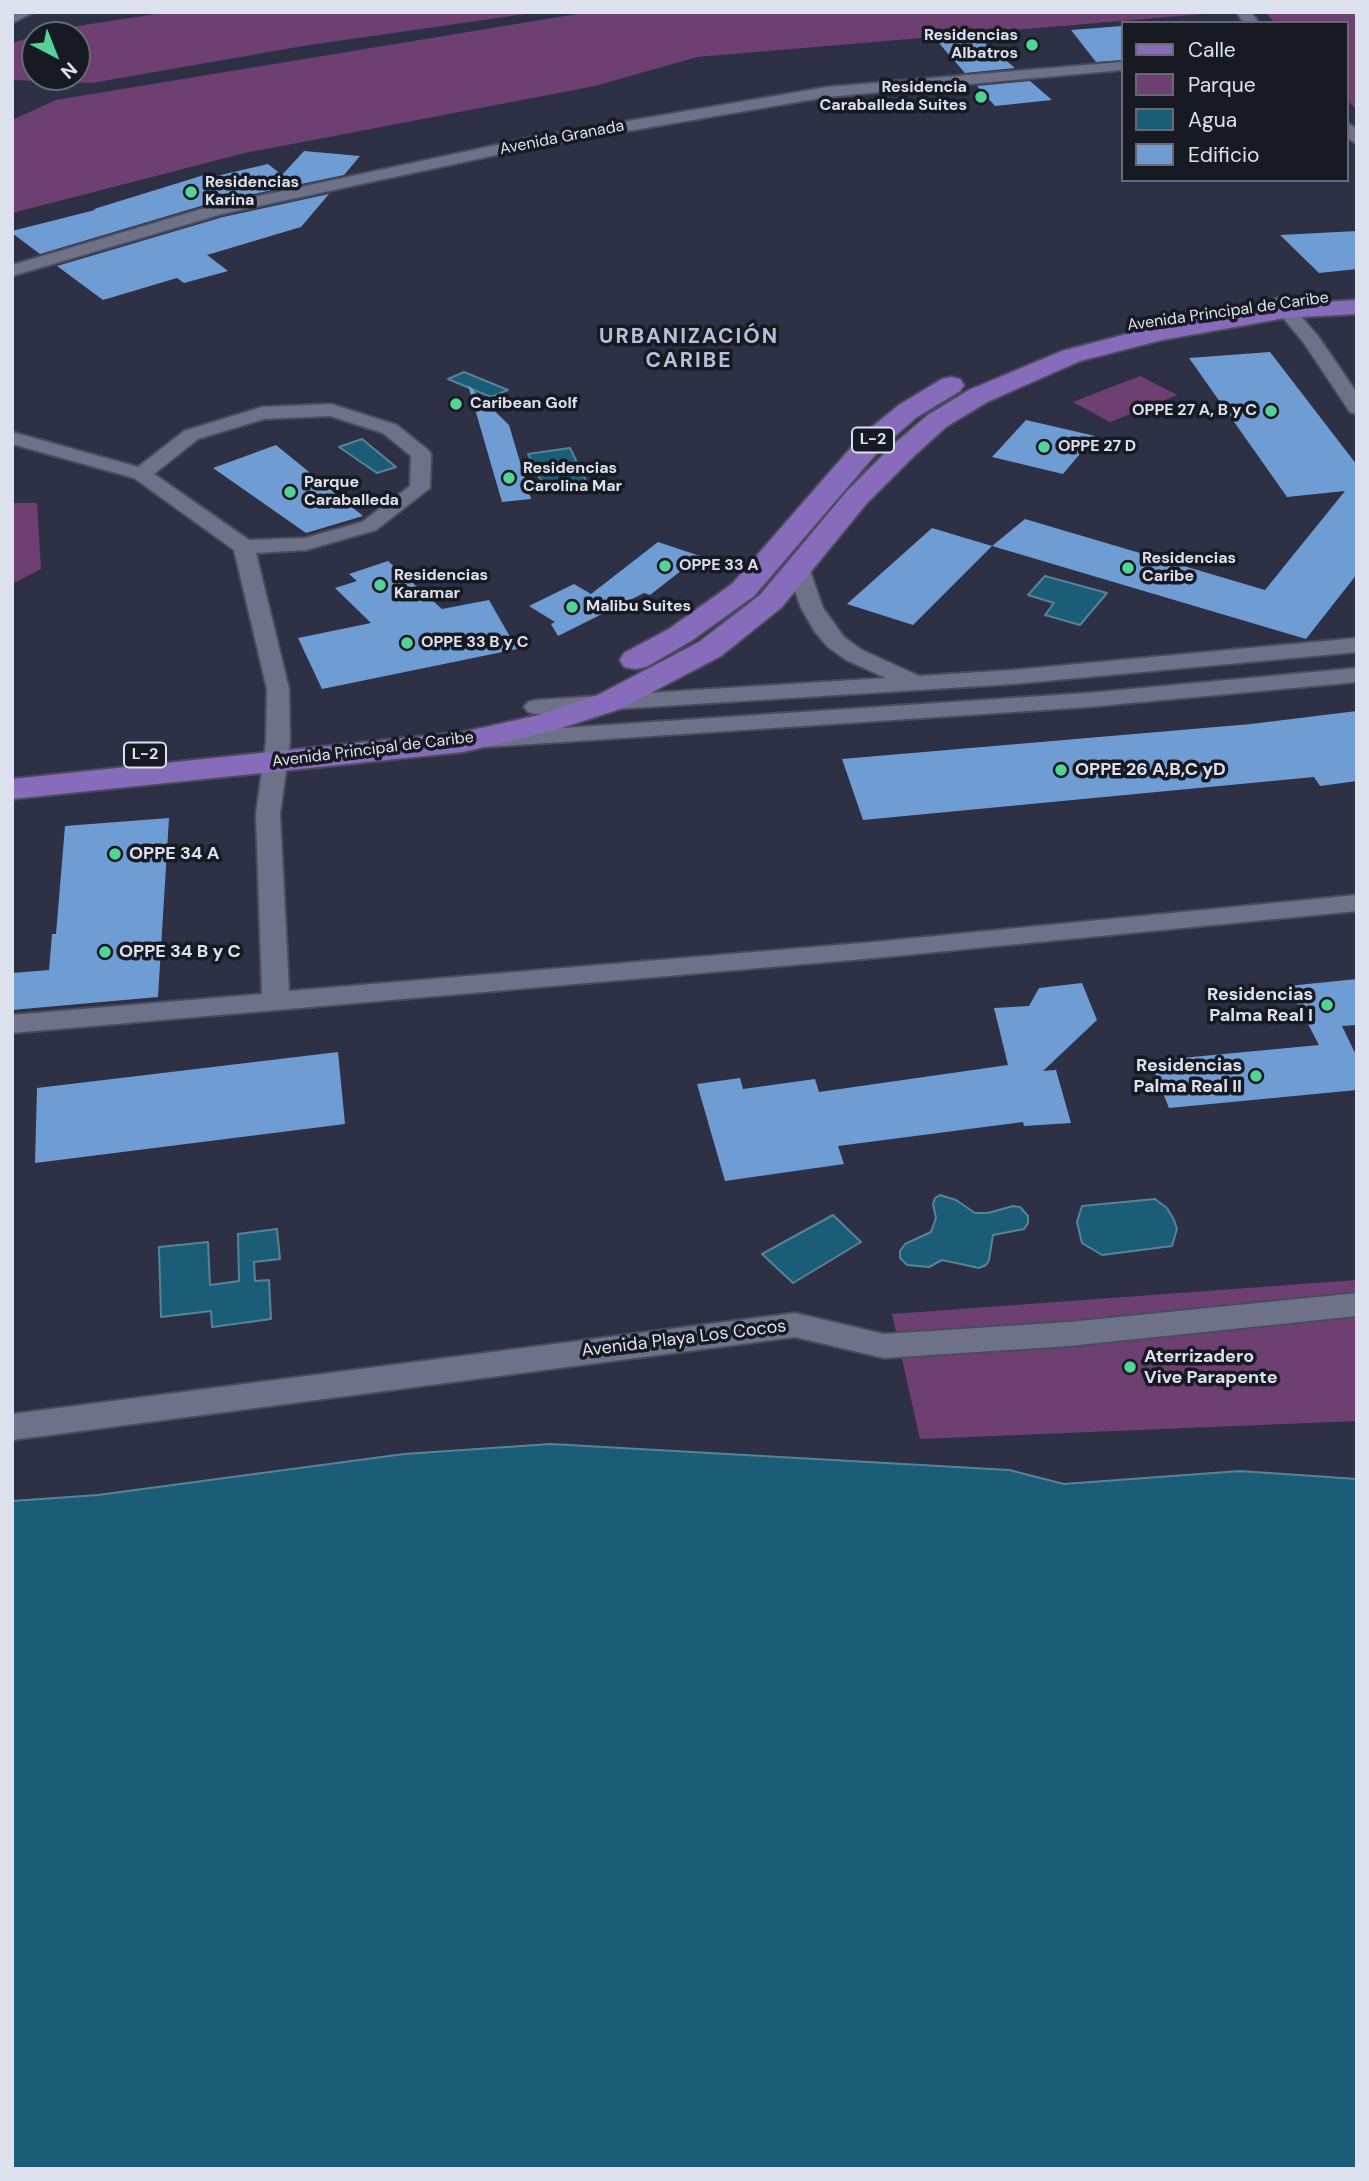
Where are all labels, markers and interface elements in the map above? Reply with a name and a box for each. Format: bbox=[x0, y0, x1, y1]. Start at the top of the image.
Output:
north arrow bbox=[21, 21, 91, 91]
legend bbox=[1120, 21, 1348, 182]
place label: Residencias Albatros bbox=[924, 26, 1018, 64]
text: Calle bbox=[1188, 36, 1236, 64]
marker: Residencias Albatros bbox=[1024, 37, 1040, 53]
text: N bbox=[56, 57, 83, 84]
text: Parque bbox=[1188, 71, 1256, 99]
place label: Residencia Caraballeda Suites bbox=[819, 78, 967, 116]
marker: Residencia Caraballeda Suites bbox=[973, 89, 989, 105]
text: Agua bbox=[1188, 106, 1237, 134]
street label: Avenida Granada bbox=[498, 117, 626, 159]
text: Edificio bbox=[1188, 141, 1259, 169]
place label: Residencias Karina bbox=[205, 173, 299, 211]
marker: Residencias Karina bbox=[183, 184, 199, 200]
street label: Avenida Principal de Caribe bbox=[1126, 288, 1330, 336]
district label: URBANIZACIÓN CARIBE bbox=[601, 324, 777, 374]
place label: Caribean Golf bbox=[470, 394, 578, 414]
marker: Caribean Golf bbox=[448, 396, 464, 412]
place label: OPPE 27 A, B y C bbox=[1132, 401, 1257, 421]
marker: OPPE 27 A, B y C bbox=[1263, 403, 1279, 419]
road number: L-2 bbox=[852, 428, 894, 452]
place label: OPPE 27 D bbox=[1058, 437, 1136, 457]
marker: OPPE 27 D bbox=[1036, 439, 1052, 455]
place label: Residencias Carolina Mar bbox=[523, 459, 622, 497]
marker: Residencias Carolina Mar bbox=[501, 470, 517, 486]
place label: Parque Caraballeda bbox=[304, 473, 399, 511]
marker: Parque Caraballeda bbox=[282, 484, 298, 500]
place label: Residencias Caribe bbox=[1142, 549, 1236, 587]
place label: OPPE 33 A bbox=[679, 556, 759, 576]
marker: OPPE 33 A bbox=[657, 558, 673, 574]
marker: Residencias Caribe bbox=[1120, 560, 1136, 576]
place label: Residencias Karamar bbox=[394, 566, 488, 604]
marker: Residencias Karamar bbox=[372, 577, 388, 593]
place label: Malibu Suites bbox=[586, 597, 691, 617]
marker: Malibu Suites bbox=[564, 599, 580, 615]
place label: OPPE 33 B y C bbox=[421, 633, 529, 653]
marker: OPPE 33 B y C bbox=[399, 635, 415, 651]
street label: Avenida Principal de Caribe bbox=[271, 728, 475, 772]
road number: L-2 bbox=[124, 742, 166, 768]
place label: OPPE 26 A,B,C yD bbox=[1075, 759, 1226, 781]
marker: OPPE 26 A,B,C yD bbox=[1053, 762, 1069, 778]
place label: OPPE 34 A bbox=[129, 843, 219, 865]
marker: OPPE 34 A bbox=[107, 846, 123, 862]
place label: OPPE 34 B y C bbox=[119, 941, 241, 963]
marker: OPPE 34 B y C bbox=[97, 944, 113, 960]
place label: Residencias Palma Real I bbox=[1207, 984, 1313, 1026]
marker: Residencias Palma Real I bbox=[1319, 997, 1335, 1013]
place label: Residencias Palma Real II bbox=[1133, 1055, 1242, 1098]
marker: Residencias Palma Real II bbox=[1248, 1068, 1264, 1084]
street label: Avenida Playa Los Cocos bbox=[580, 1316, 788, 1362]
place label: Aterrizadero Vive Parapente bbox=[1144, 1346, 1278, 1388]
marker: Aterrizadero Vive Parapente bbox=[1122, 1359, 1138, 1375]

